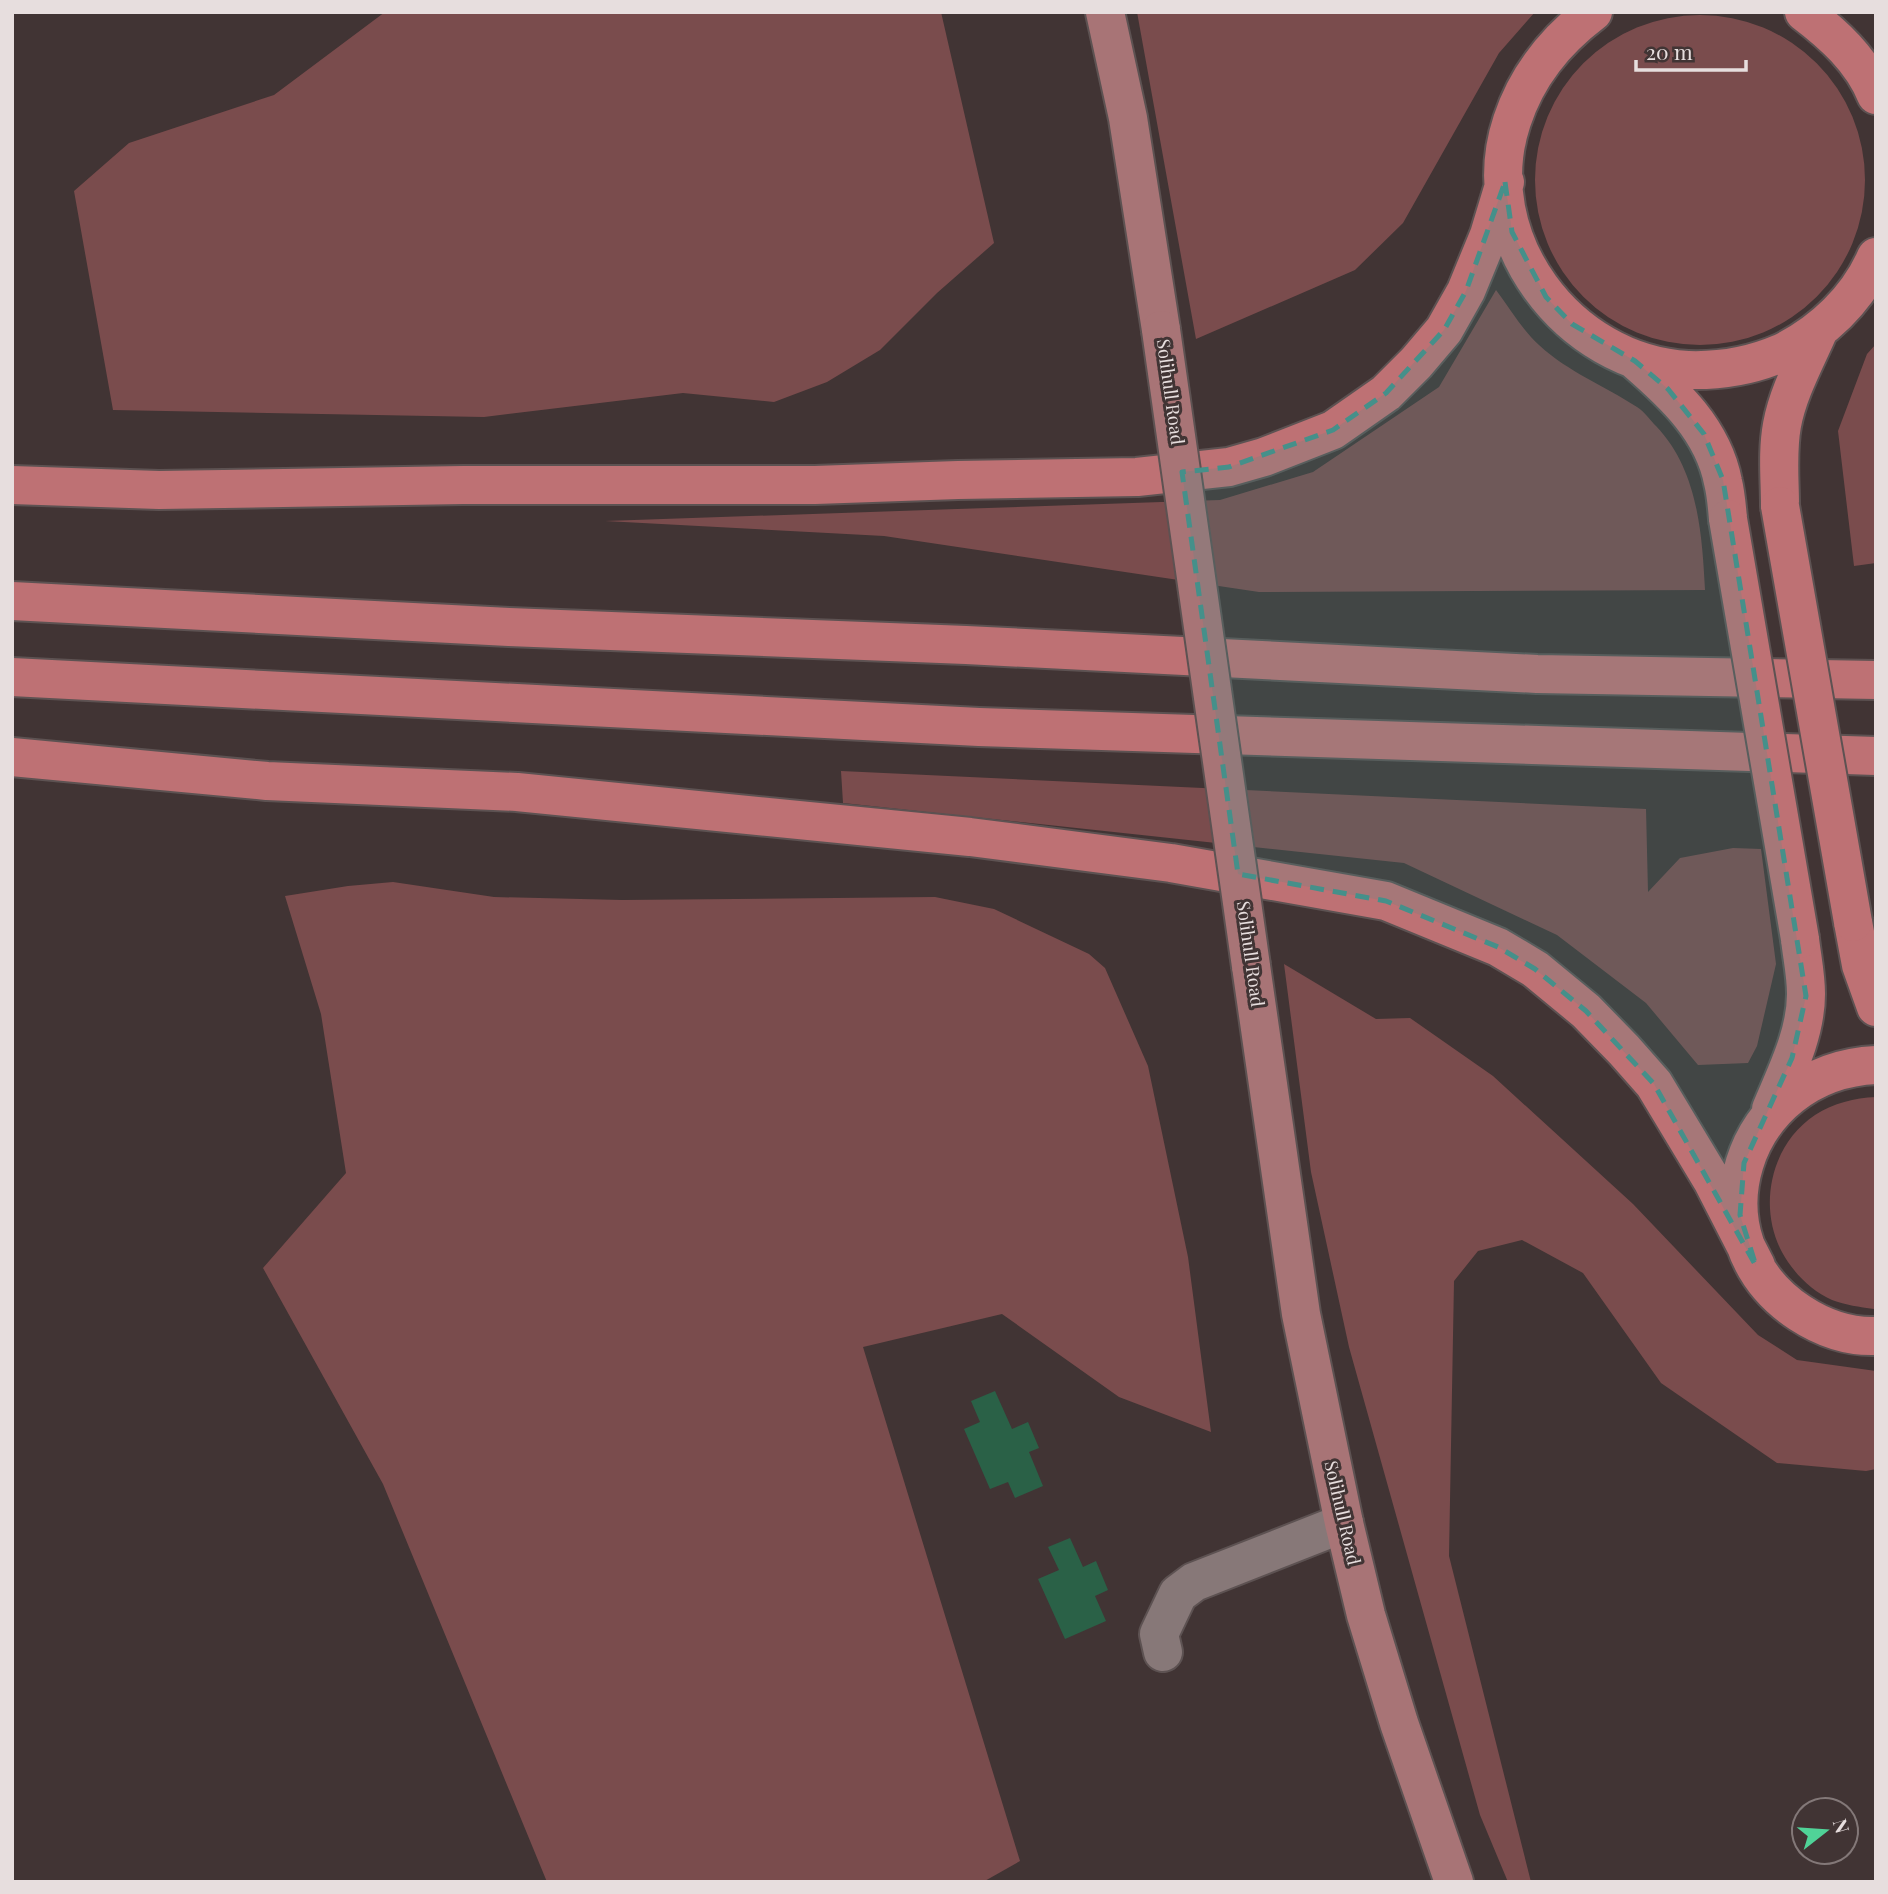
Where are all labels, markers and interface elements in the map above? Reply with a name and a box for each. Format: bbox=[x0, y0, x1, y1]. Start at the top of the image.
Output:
scale bar bbox=[1636, 28, 1746, 72]
text: 20 m bbox=[1646, 37, 1693, 65]
street label: Solihull Road bbox=[1152, 337, 1190, 447]
street label: Solihull Road bbox=[1232, 899, 1270, 1009]
street label: Solihull Road bbox=[1319, 1458, 1367, 1568]
north arrow bbox=[1790, 1796, 1860, 1866]
text: N bbox=[1828, 1815, 1857, 1836]

